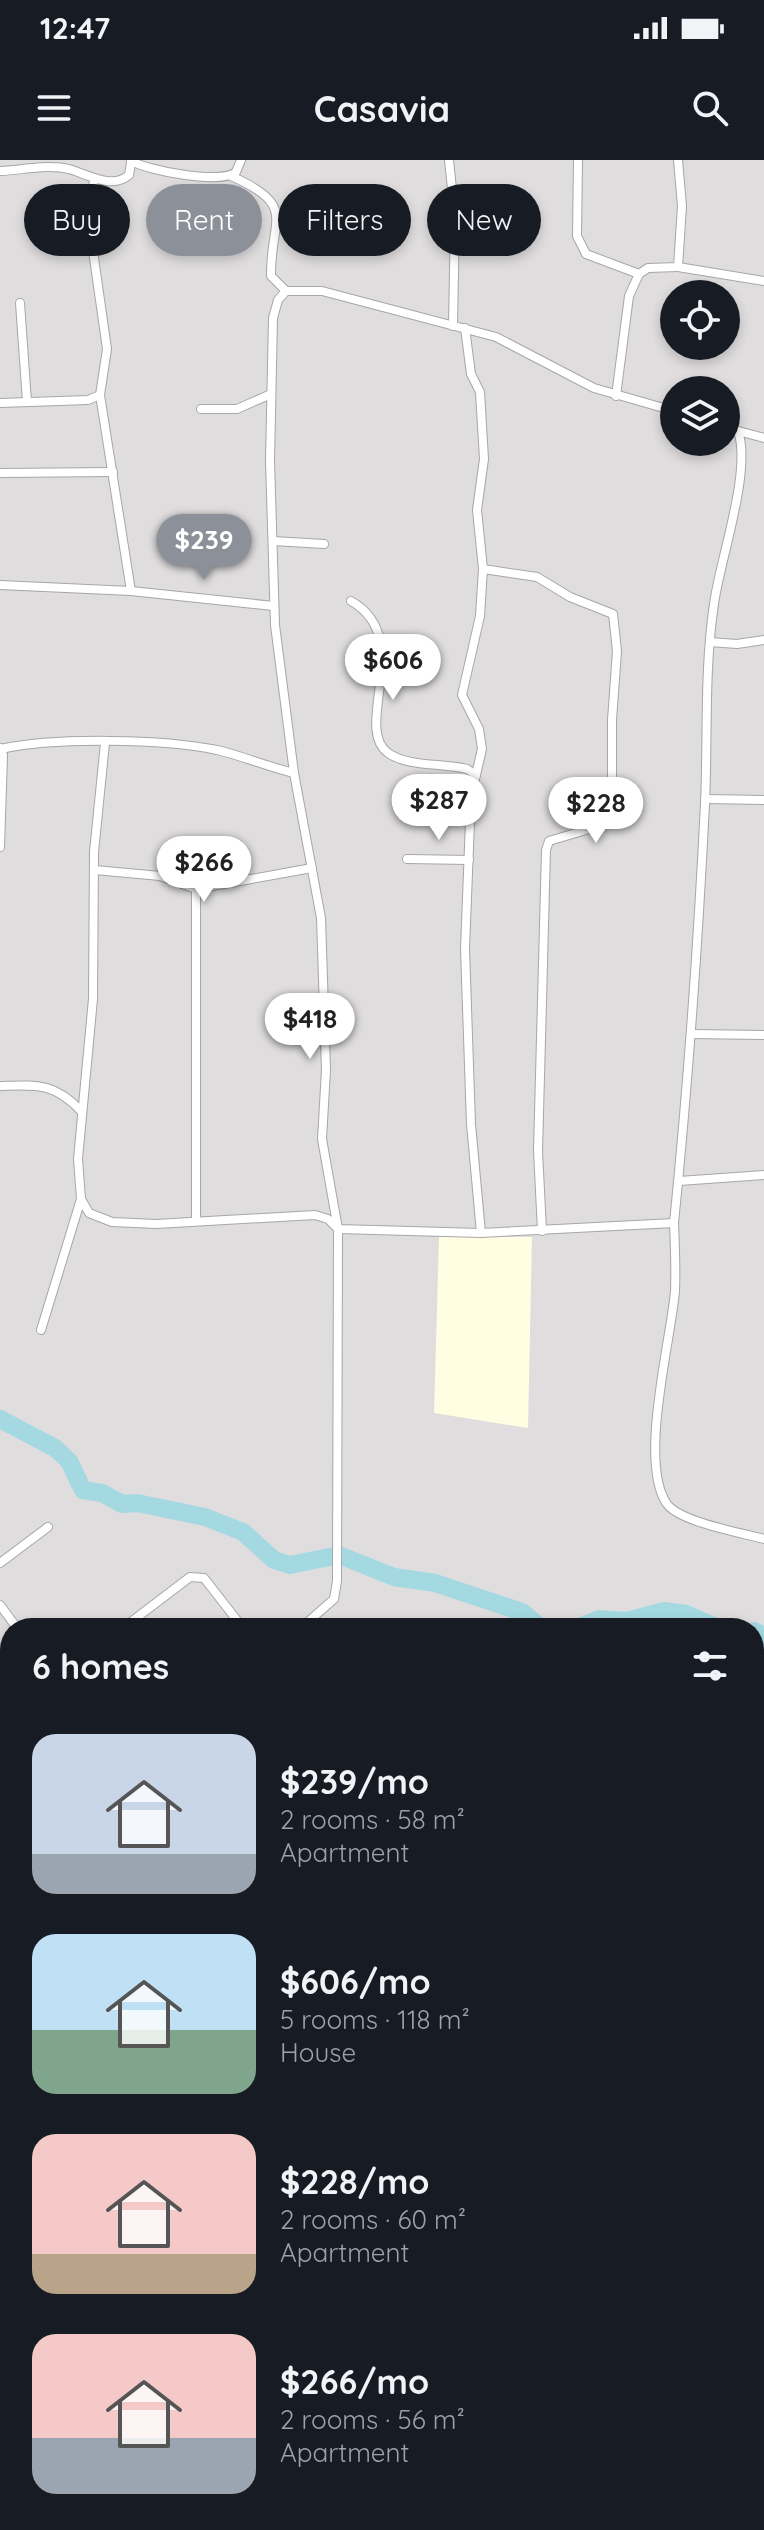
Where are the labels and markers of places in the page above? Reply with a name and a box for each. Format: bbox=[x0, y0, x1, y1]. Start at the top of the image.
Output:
pin: $239 bbox=[157, 514, 251, 582]
pin: $606 bbox=[346, 634, 440, 702]
pin: $287 bbox=[392, 774, 486, 842]
pin: $228 bbox=[549, 777, 643, 845]
pin: $266 bbox=[157, 836, 251, 904]
pin: $418 bbox=[263, 993, 357, 1061]

